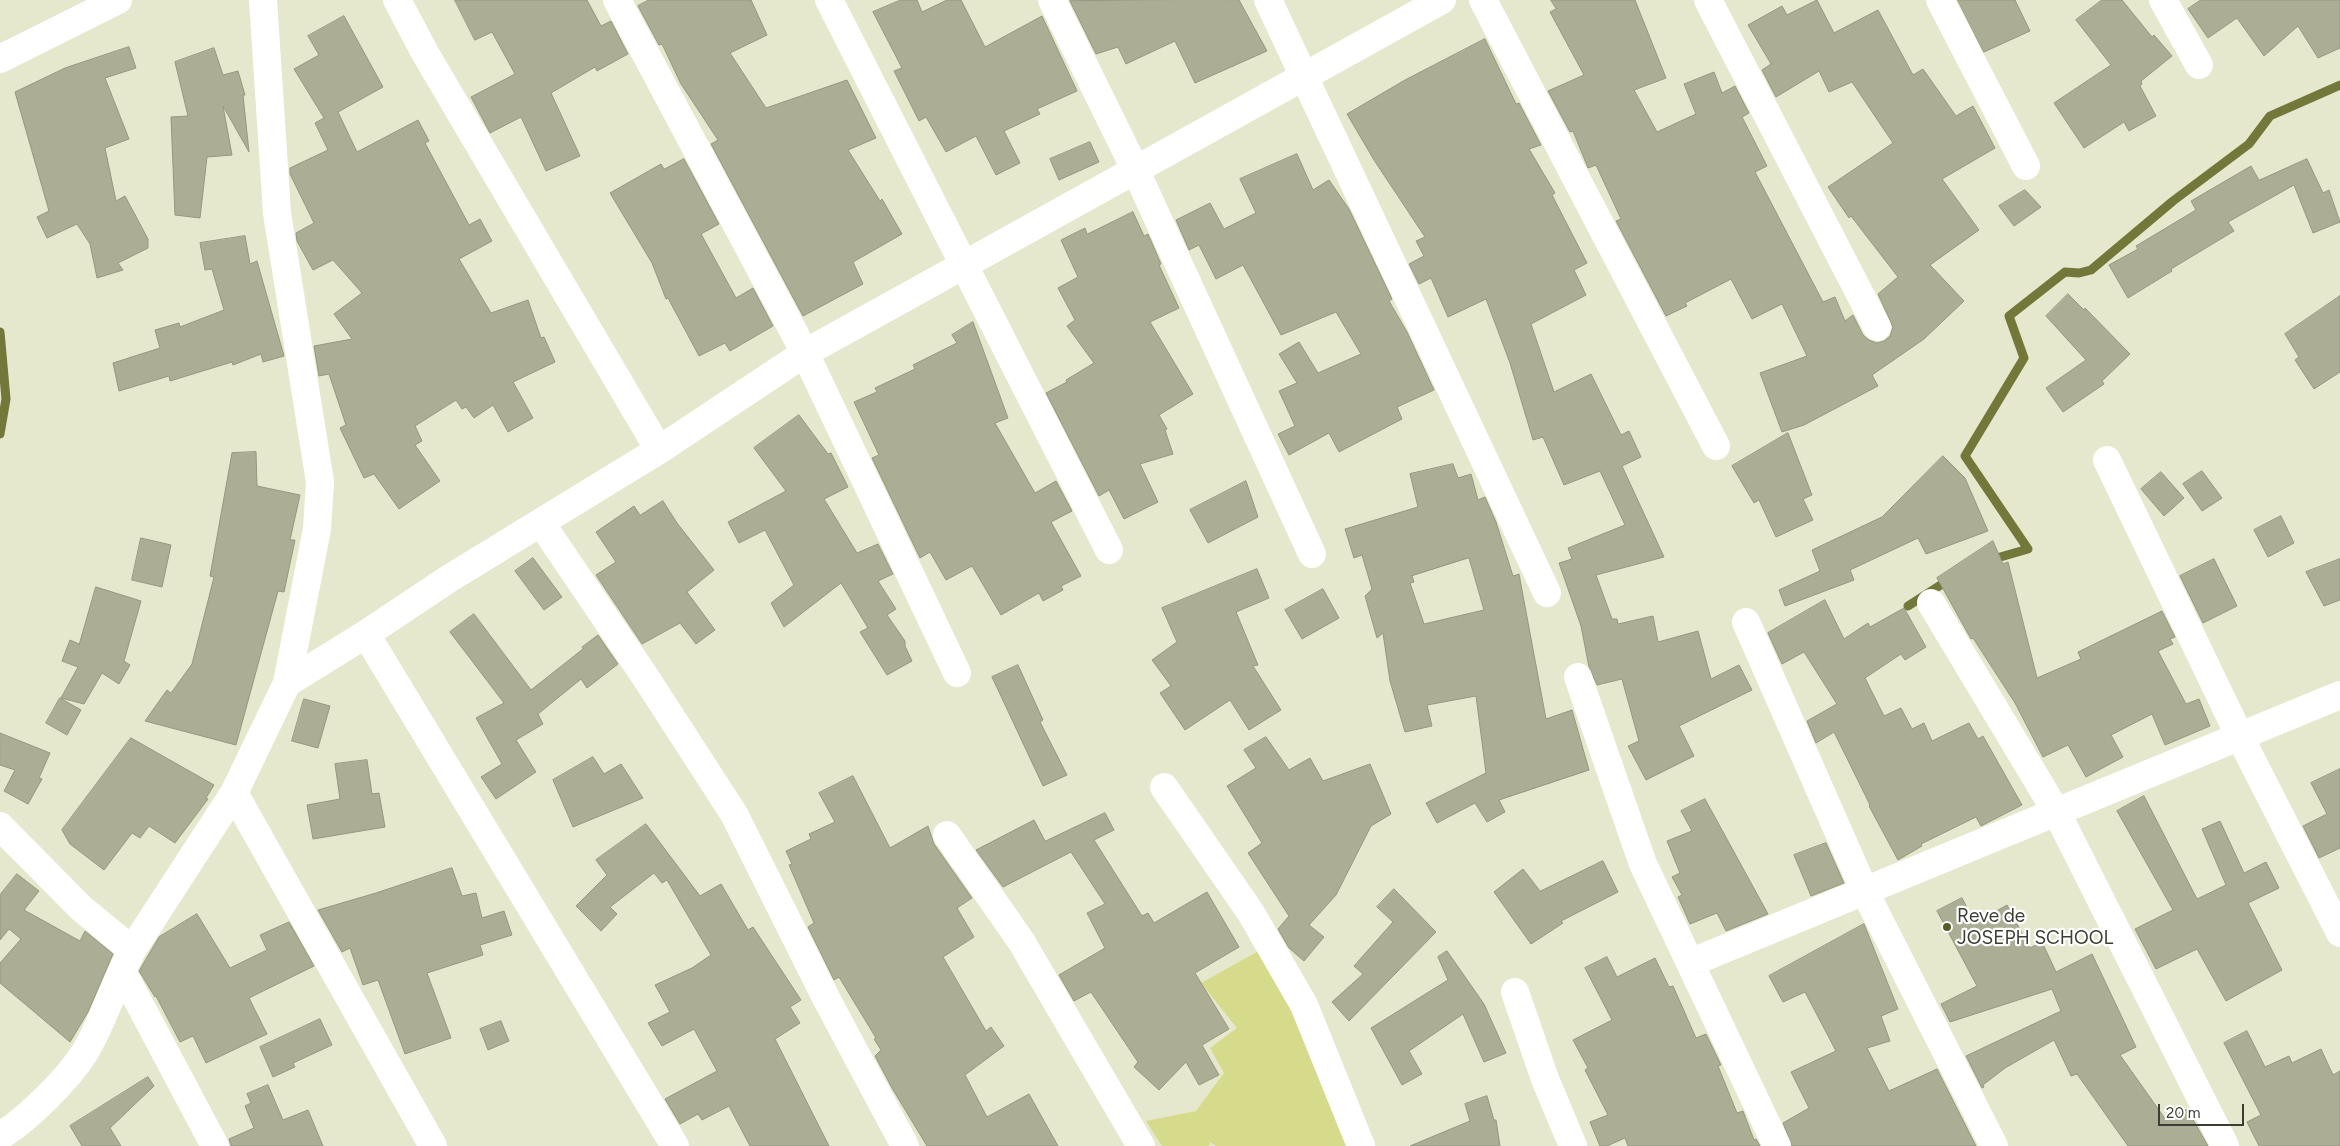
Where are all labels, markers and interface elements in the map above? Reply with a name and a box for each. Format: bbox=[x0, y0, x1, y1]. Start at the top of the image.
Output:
place label: Reve de JOSEPH SCHOOL bbox=[1957, 905, 2113, 949]
marker: Reve de JOSEPH SCHOOL bbox=[1941, 921, 1953, 933]
scale bar bbox=[2160, 1094, 2246, 1126]
text: 20 m bbox=[2166, 1104, 2200, 1122]

